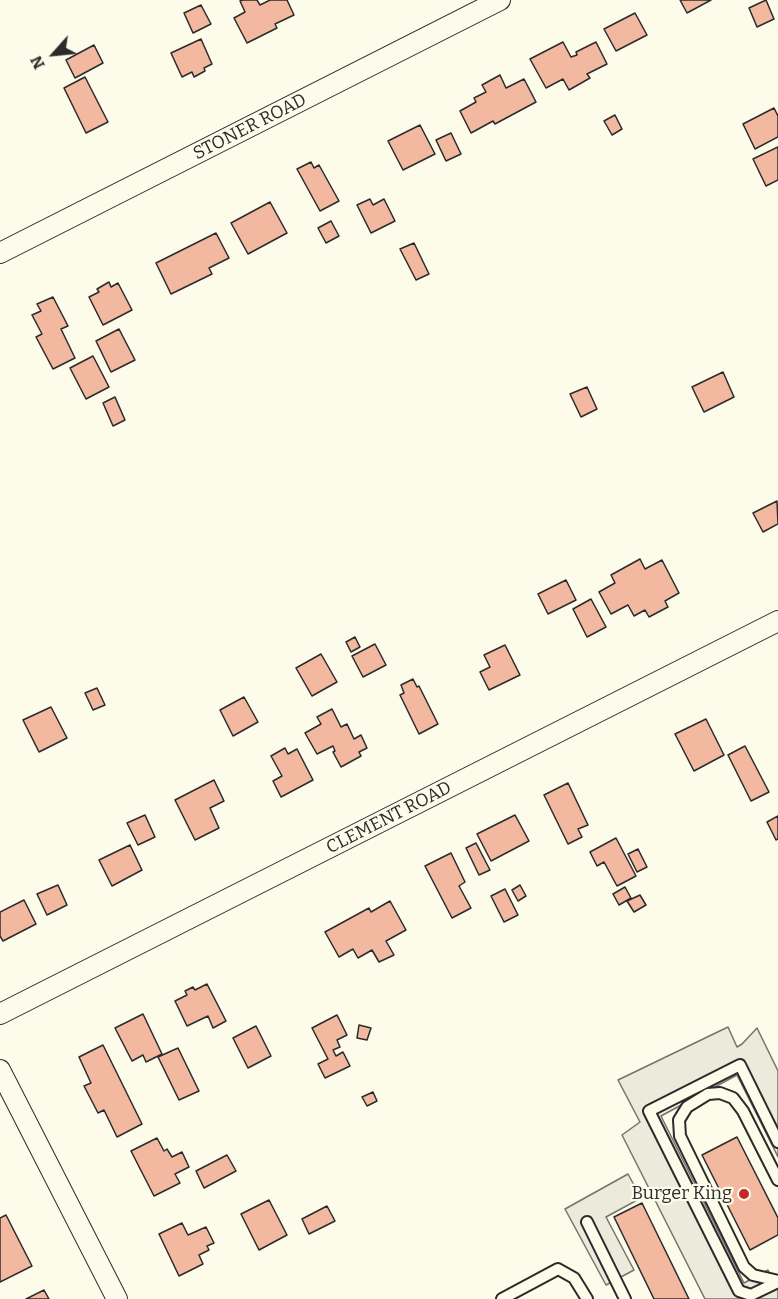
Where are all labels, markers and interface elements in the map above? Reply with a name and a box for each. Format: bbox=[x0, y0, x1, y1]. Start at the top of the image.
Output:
north arrow bbox=[24, 24, 84, 84]
text: N bbox=[26, 53, 49, 72]
street label: STONER ROAD bbox=[190, 89, 310, 165]
street label: CLEMENT ROAD bbox=[323, 777, 455, 859]
place label: Burger King bbox=[631, 1183, 732, 1205]
marker: Burger King bbox=[737, 1187, 751, 1201]

